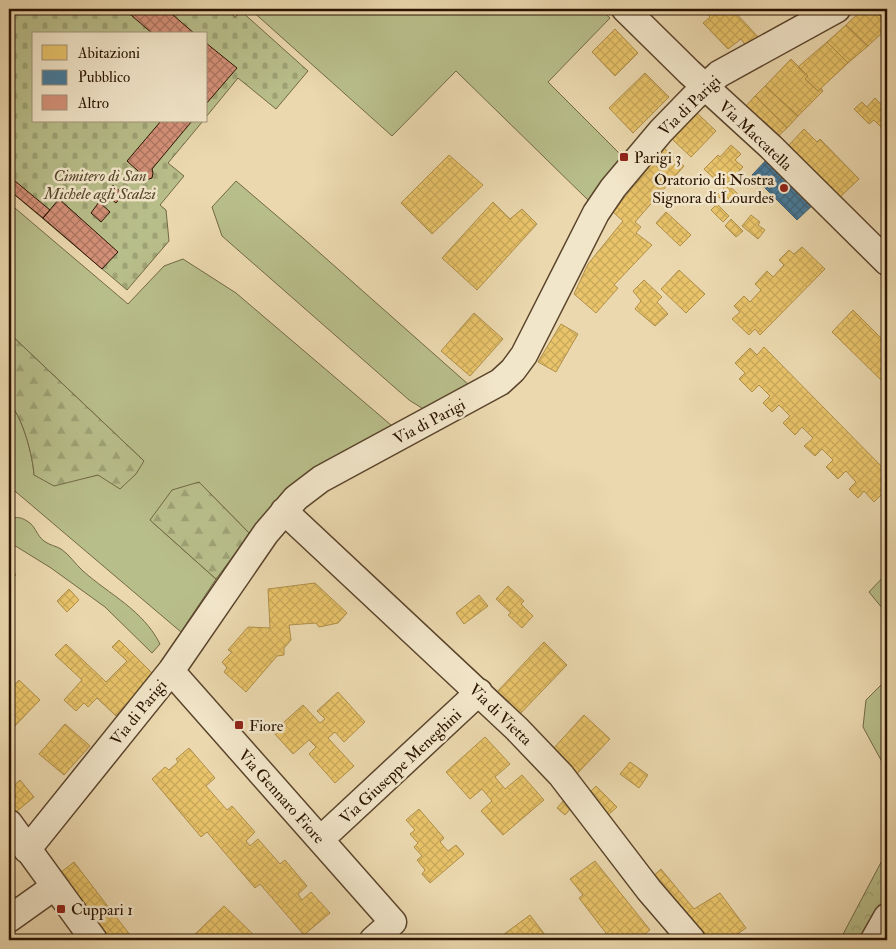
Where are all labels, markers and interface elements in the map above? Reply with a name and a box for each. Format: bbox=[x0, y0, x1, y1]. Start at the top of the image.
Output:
legend bbox=[32, 32, 208, 122]
text: Abitazioni bbox=[77, 44, 140, 63]
text: Pubblico bbox=[78, 68, 130, 87]
street label: Via di Parigi bbox=[654, 71, 725, 140]
text: Altro bbox=[77, 94, 109, 113]
street label: Via Maccatella bbox=[714, 97, 797, 175]
place label: Parigi 3 bbox=[634, 148, 681, 168]
marker: Parigi 3 bbox=[618, 151, 630, 163]
park label: Cimitero di San Michele agli Scalzi bbox=[43, 166, 157, 204]
place label: Oratorio di Nostra Signora di Lourdes bbox=[652, 170, 774, 208]
marker: Oratorio di Nostra Signora di Lourdes bbox=[778, 182, 790, 194]
street label: Via di Parigi bbox=[390, 395, 469, 449]
street label: Via di Parigi bbox=[106, 676, 171, 750]
street label: Via di Vietta bbox=[465, 680, 536, 750]
street label: Via Giuseppe Meneghini bbox=[335, 705, 467, 829]
place label: Fiore bbox=[249, 716, 284, 736]
marker: Fiore bbox=[233, 719, 245, 731]
street label: Via Gennaro Fiore bbox=[234, 745, 329, 848]
place label: Cuppari 1 bbox=[71, 900, 133, 921]
marker: Cuppari 1 bbox=[55, 903, 67, 915]

